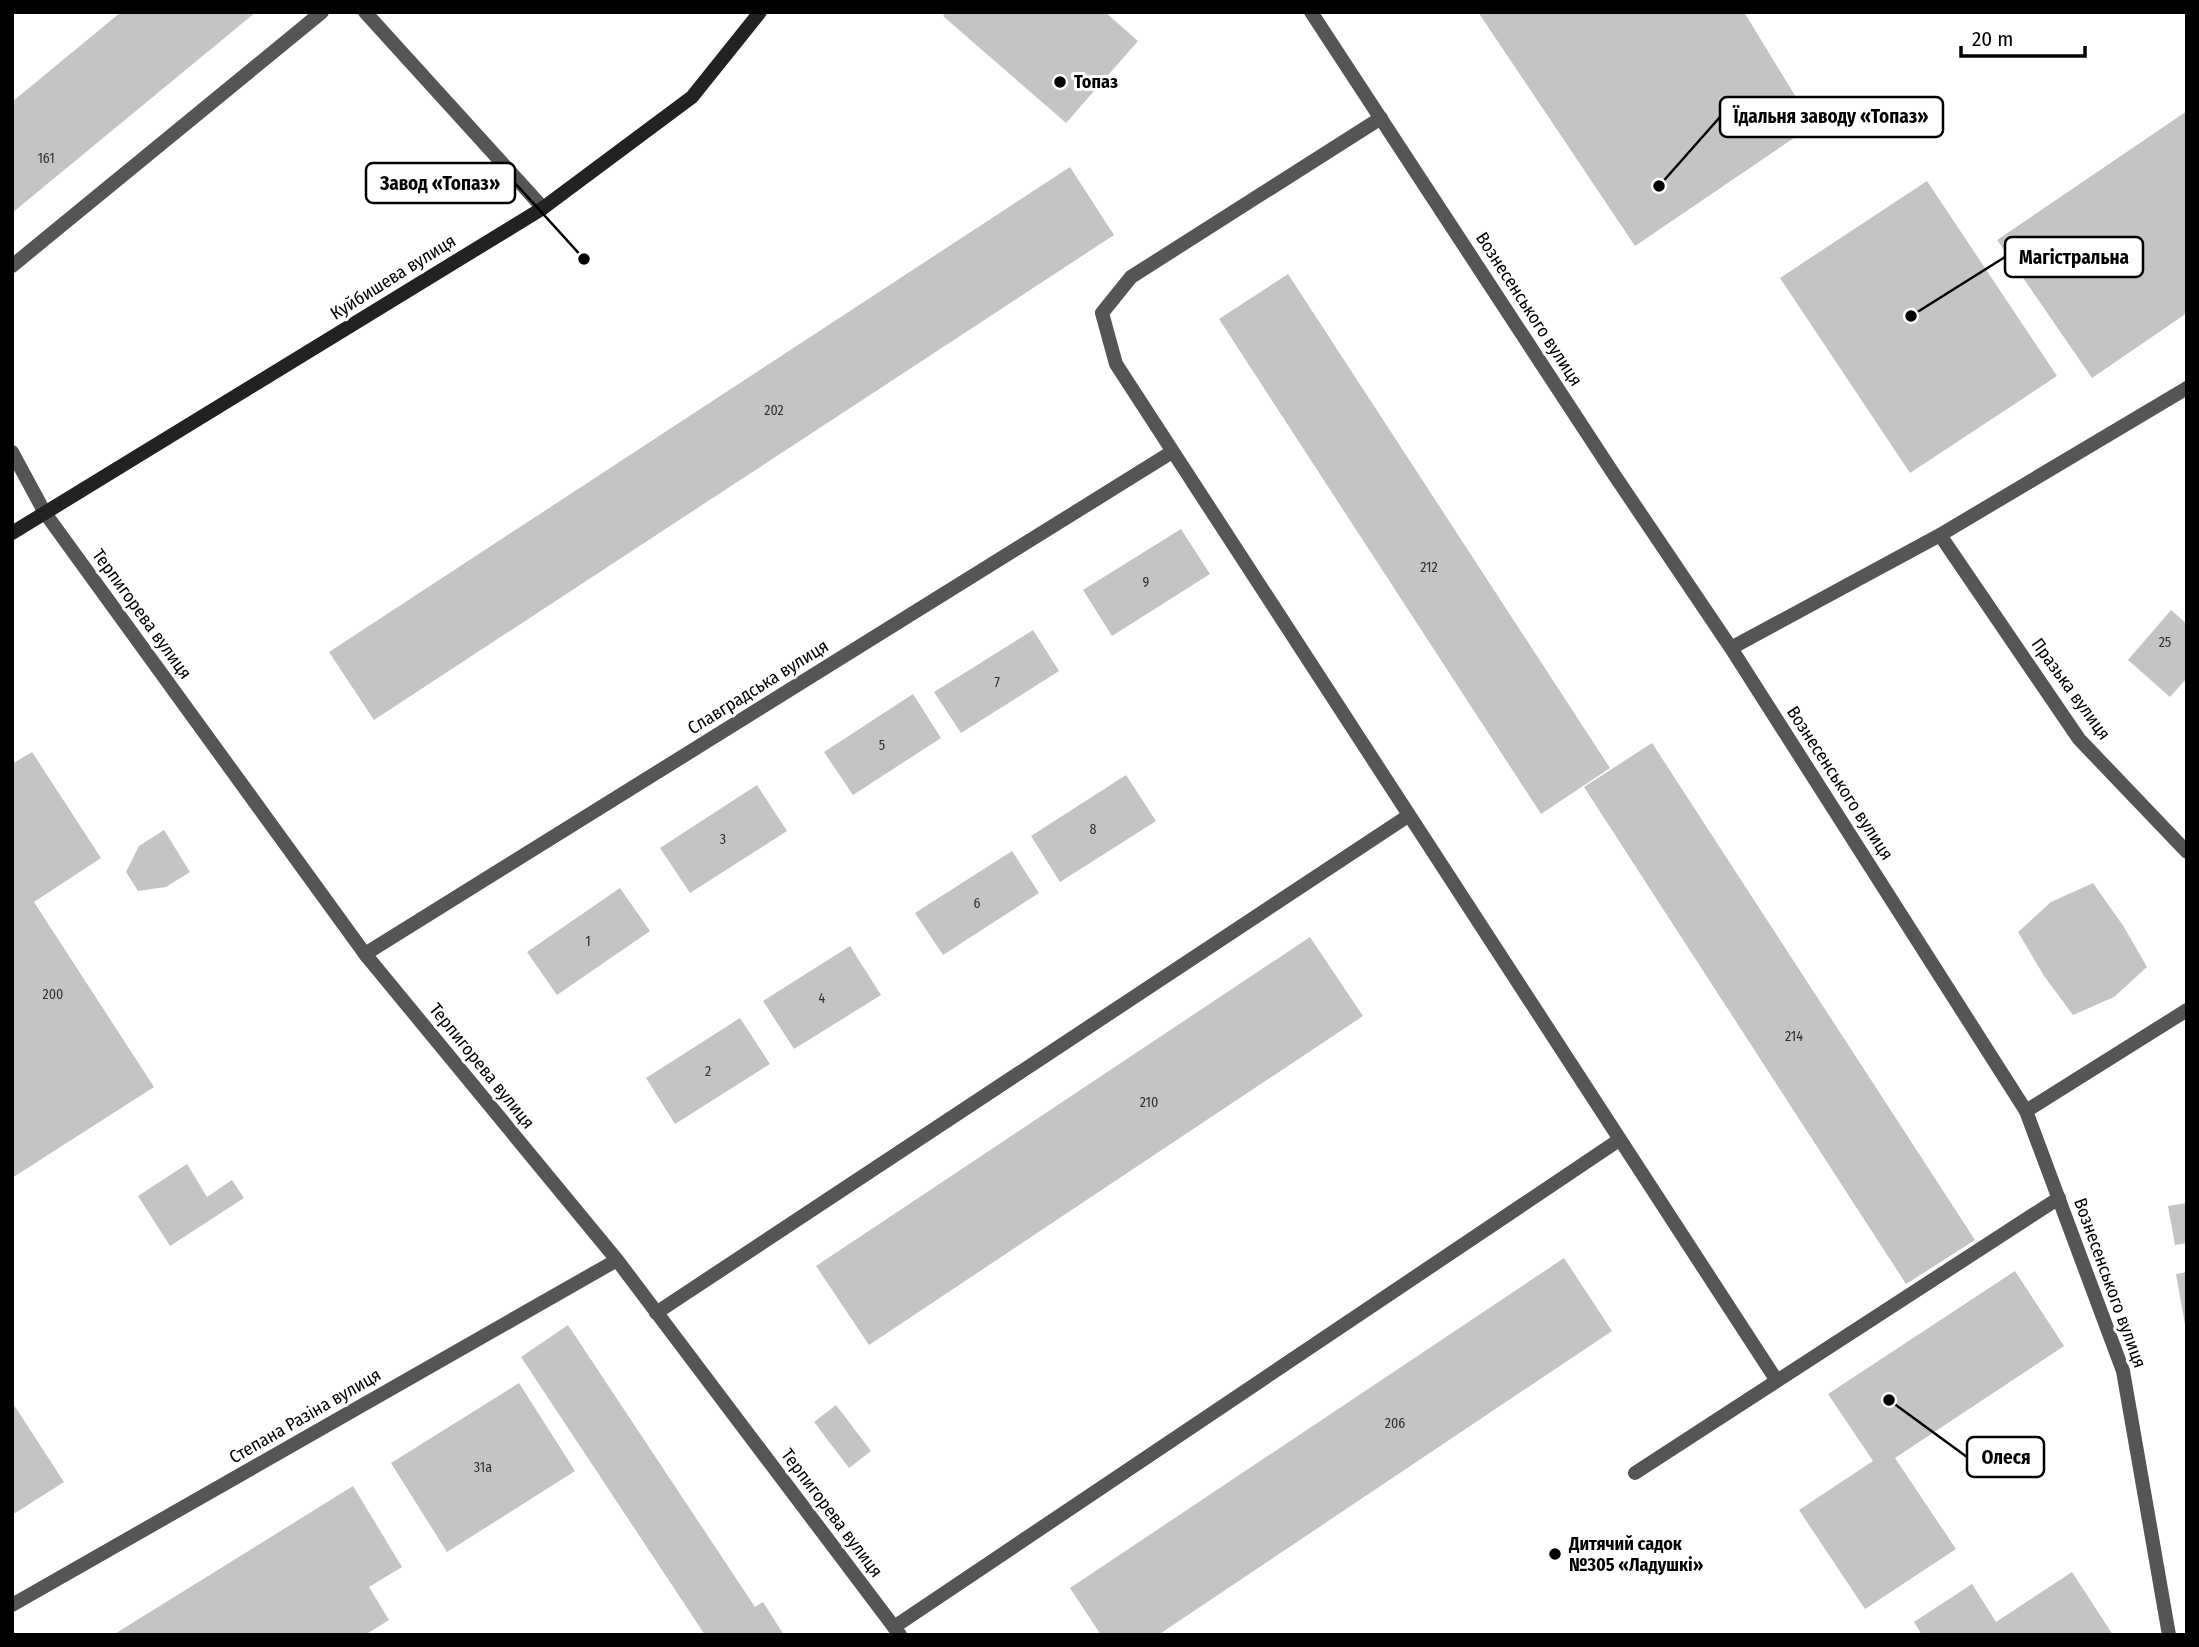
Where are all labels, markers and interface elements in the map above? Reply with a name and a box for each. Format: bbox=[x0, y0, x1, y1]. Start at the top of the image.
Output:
scale bar bbox=[1961, 14, 2085, 58]
text: 20 m bbox=[1972, 26, 2013, 52]
place label: Топаз bbox=[1074, 71, 1118, 93]
marker: Топаз bbox=[1052, 74, 1068, 90]
callout: Їдальня заводу «Топаз» bbox=[1720, 97, 1943, 137]
text: Їдальня заводу «Топаз» bbox=[1733, 104, 1928, 128]
house number: 161 bbox=[37, 150, 55, 167]
callout: Завод «Топаз» bbox=[366, 163, 515, 203]
text: Завод «Топаз» bbox=[379, 172, 500, 195]
street label: Вознесенського вулиця bbox=[1471, 228, 1587, 390]
street label: Куйбишева вулиця bbox=[326, 230, 460, 324]
callout: Магістральна bbox=[2005, 237, 2143, 277]
text: Магістральна bbox=[2019, 246, 2129, 269]
house number: 202 bbox=[764, 402, 784, 419]
street label: Терпигорева вулиця bbox=[87, 545, 197, 683]
house number: 212 bbox=[1420, 559, 1438, 576]
house number: 9 bbox=[1143, 574, 1150, 591]
street label: Празька вулиця bbox=[2027, 634, 2115, 744]
house number: 25 bbox=[2159, 634, 2171, 651]
street label: Славградська вулиця bbox=[684, 635, 832, 739]
house number: 7 bbox=[994, 674, 1000, 691]
street label: Вознесенського вулиця bbox=[1782, 702, 1898, 864]
house number: 5 bbox=[879, 737, 885, 754]
house number: 8 bbox=[1090, 821, 1097, 838]
house number: 3 bbox=[720, 831, 726, 848]
house number: 6 bbox=[974, 895, 981, 912]
house number: 1 bbox=[585, 933, 591, 950]
house number: 200 bbox=[43, 986, 63, 1003]
house number: 4 bbox=[819, 990, 826, 1007]
street label: Терпигорева вулиця bbox=[425, 999, 539, 1133]
house number: 214 bbox=[1785, 1028, 1803, 1045]
house number: 2 bbox=[705, 1063, 711, 1080]
house number: 210 bbox=[1140, 1094, 1158, 1111]
street label: Вознесенського вулиця bbox=[2069, 1195, 2151, 1371]
street label: Степана Разіна вулиця bbox=[225, 1364, 385, 1468]
house number: 206 bbox=[1385, 1415, 1405, 1432]
callout: Олеся bbox=[1967, 1437, 2044, 1477]
street label: Терпигорева вулиця bbox=[776, 1444, 888, 1582]
text: Олеся bbox=[1981, 1446, 2031, 1469]
house number: 31а bbox=[474, 1459, 492, 1476]
place label: Дитячий садок №305 «Ладушкі» bbox=[1568, 1533, 1703, 1576]
marker: Дитячий садок №305 «Ладушкі» bbox=[1547, 1546, 1563, 1562]

